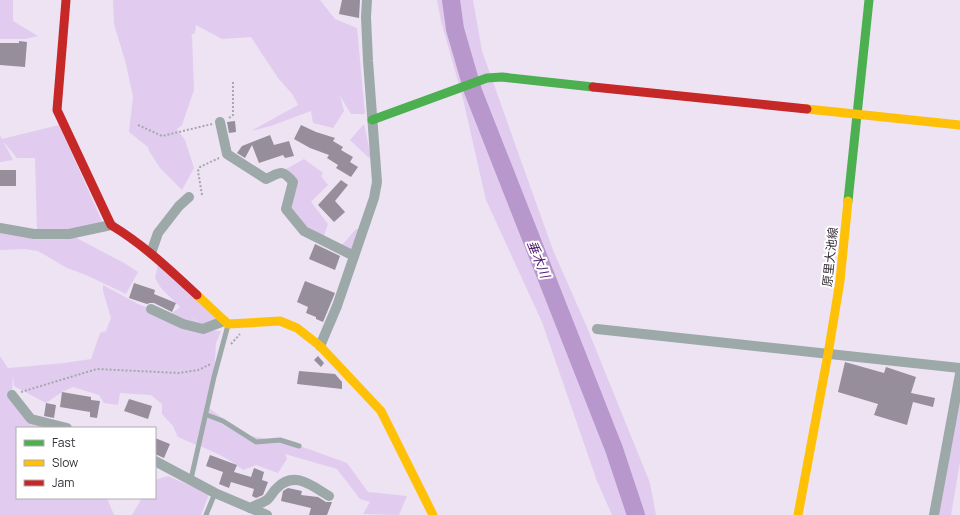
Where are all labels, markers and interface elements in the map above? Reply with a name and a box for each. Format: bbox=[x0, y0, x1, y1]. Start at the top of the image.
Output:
street label: 原里大池線 bbox=[818, 226, 842, 288]
water label: 垂木川 bbox=[523, 238, 555, 282]
legend bbox=[16, 427, 156, 499]
text: Fast bbox=[52, 434, 76, 451]
text: Slow bbox=[52, 454, 78, 471]
text: Jam bbox=[52, 474, 74, 491]

